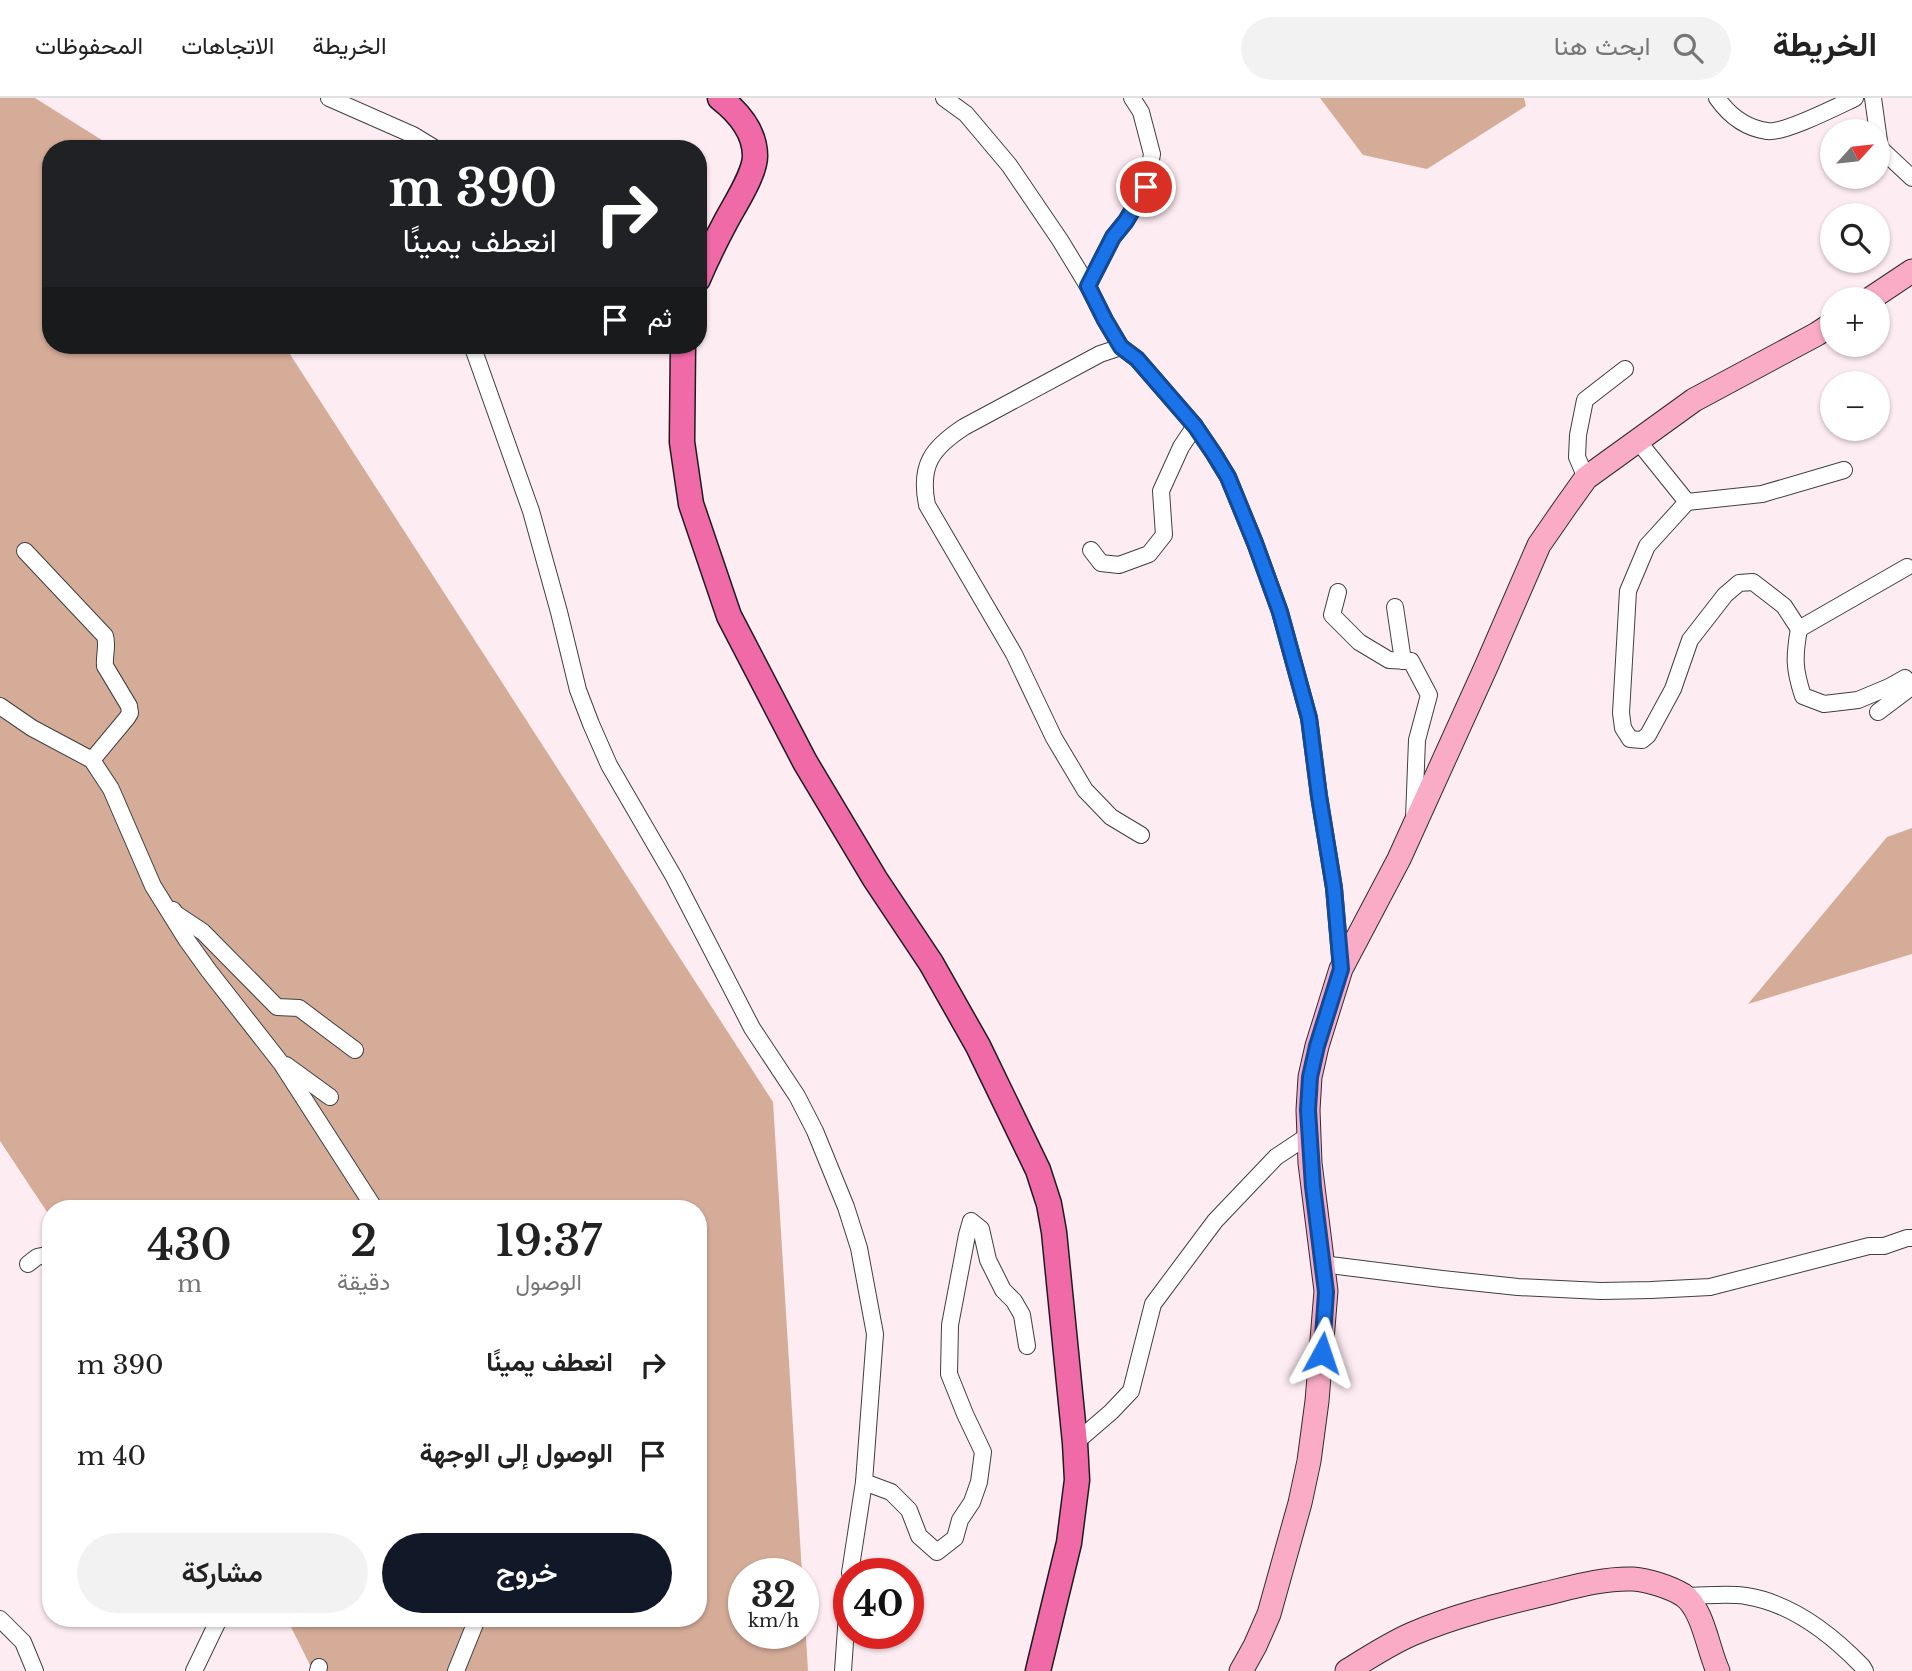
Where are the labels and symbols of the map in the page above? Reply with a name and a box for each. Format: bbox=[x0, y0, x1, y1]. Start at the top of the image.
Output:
north arrow bbox=[1820, 119, 1890, 189]
pin bbox=[1116, 157, 1176, 217]
position arrow bbox=[1285, 1316, 1359, 1390]
speed limit sign: 40 bbox=[833, 1558, 924, 1649]

